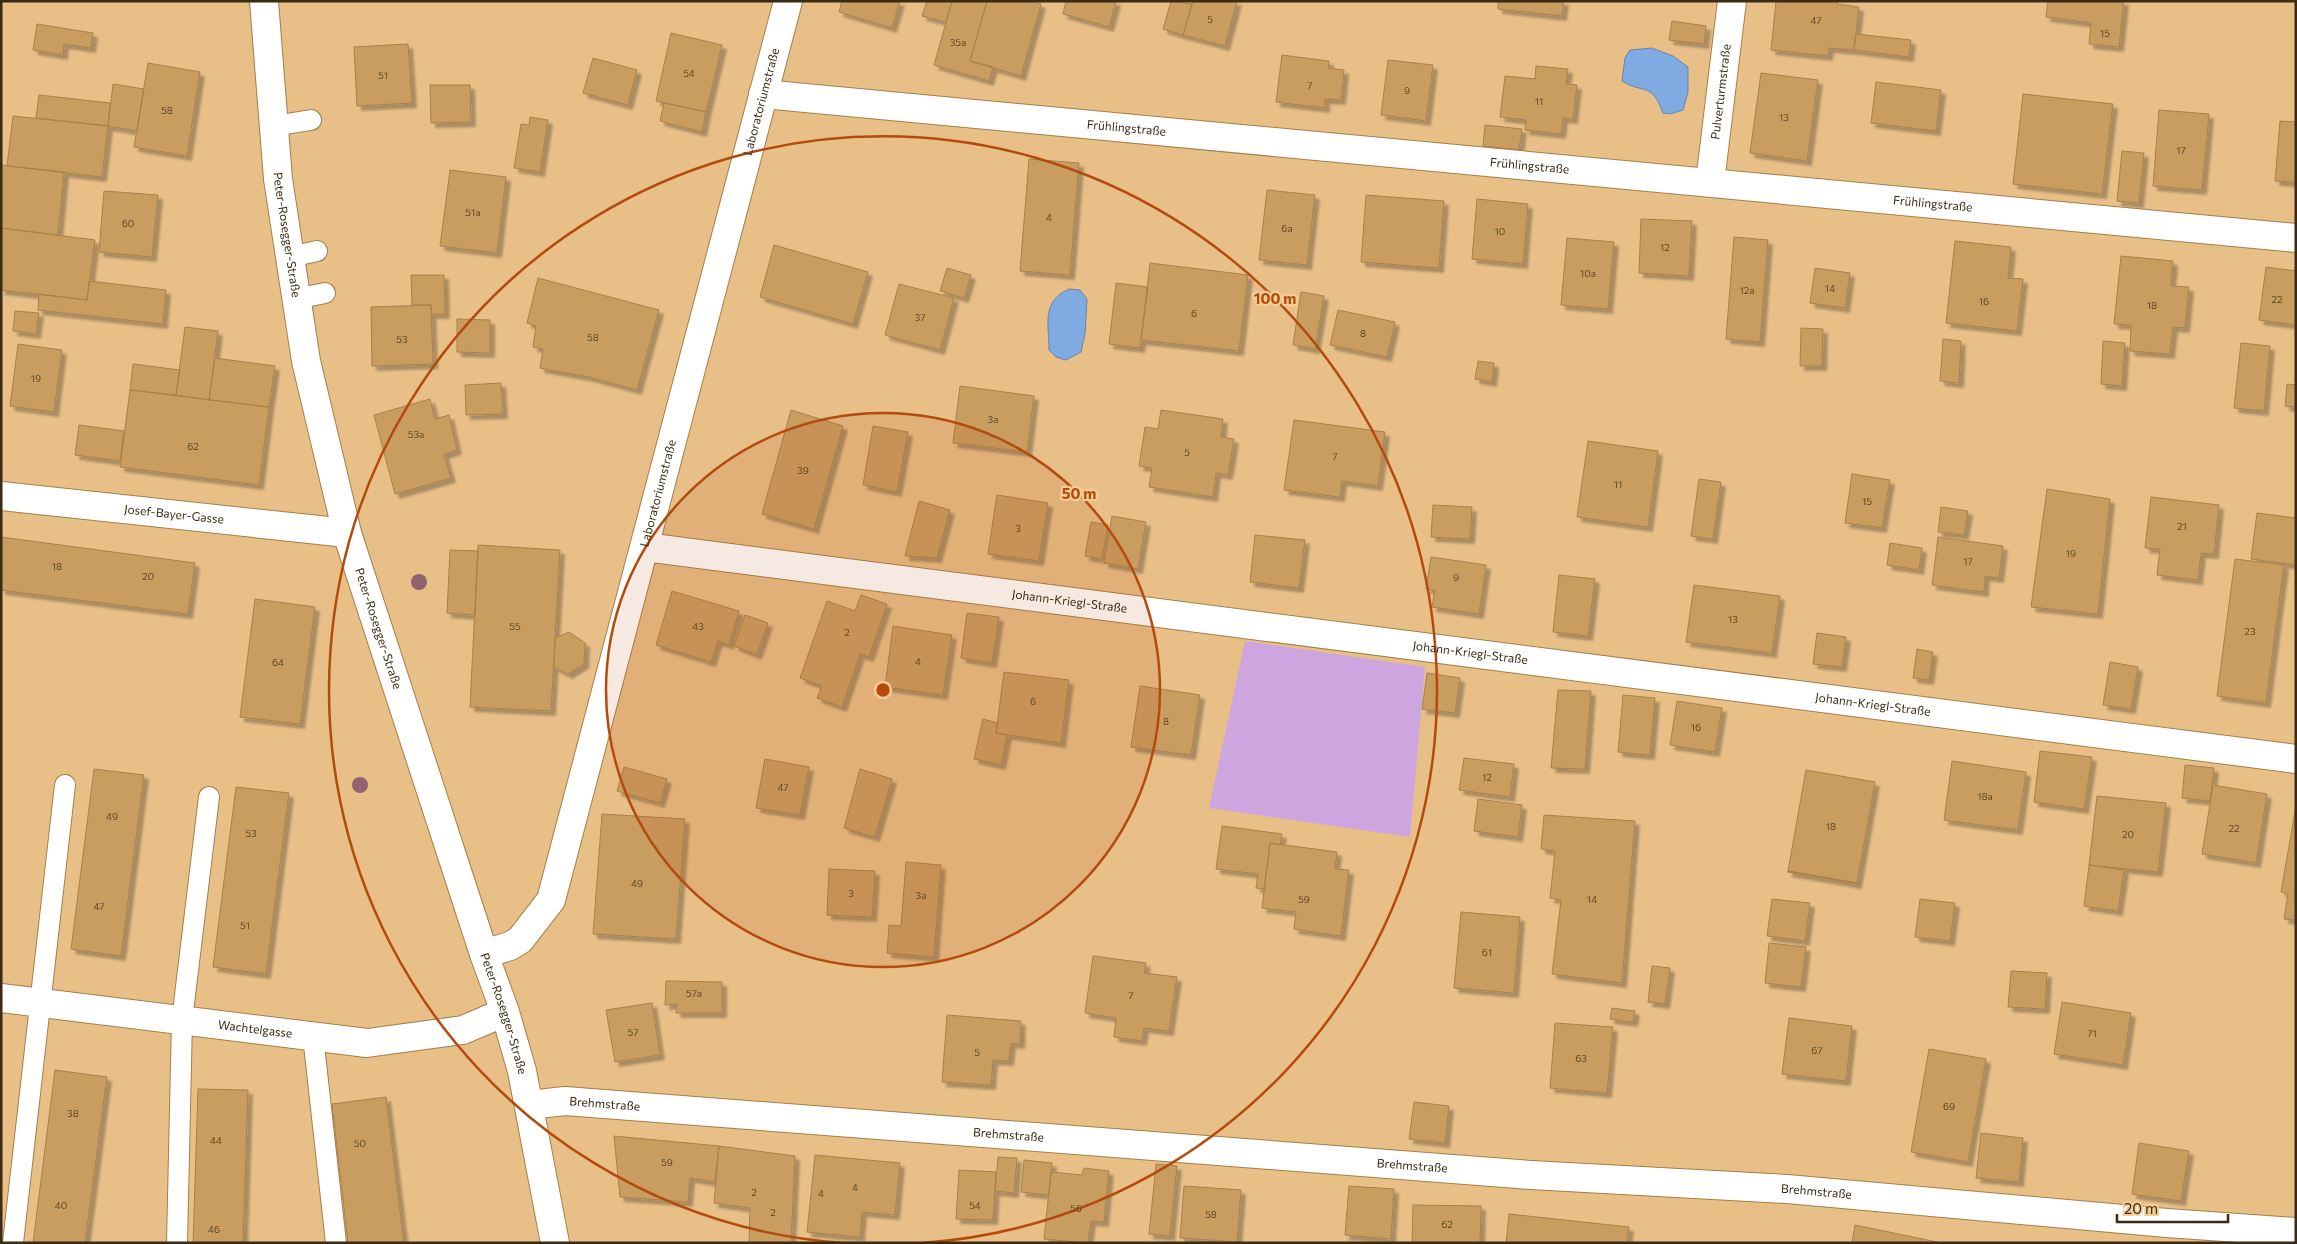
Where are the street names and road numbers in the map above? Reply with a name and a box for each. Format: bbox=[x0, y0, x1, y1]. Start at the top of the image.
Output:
street label: Pulverturmstraße bbox=[1707, 43, 1733, 140]
street label: Laboratoriumstraße bbox=[740, 46, 781, 157]
street label: Frühlingstraße bbox=[1086, 116, 1167, 138]
street label: Frühlingstraße bbox=[1489, 154, 1570, 176]
street label: Peter-Rosegger-Straße bbox=[271, 171, 304, 298]
street label: Frühlingstraße bbox=[1893, 192, 1973, 214]
street label: Laboratoriumstraße bbox=[636, 438, 678, 548]
street label: Josef-Bayer-Gasse bbox=[123, 501, 225, 526]
street label: Peter-Rosegger-Straße bbox=[353, 566, 405, 691]
street label: Johann-Kriegl-Straße bbox=[1011, 586, 1128, 615]
street label: Johann-Kriegl-Straße bbox=[1412, 638, 1529, 666]
street label: Johann-Kriegl-Straße bbox=[1814, 689, 1932, 718]
street label: Peter-Rosegger-Straße bbox=[478, 951, 531, 1076]
street label: Wachtelgasse bbox=[217, 1017, 293, 1040]
street label: Brehmstraße bbox=[569, 1093, 641, 1113]
street label: Brehmstraße bbox=[973, 1124, 1044, 1144]
street label: Brehmstraße bbox=[1376, 1155, 1448, 1175]
street label: Brehmstraße bbox=[1781, 1181, 1853, 1201]

